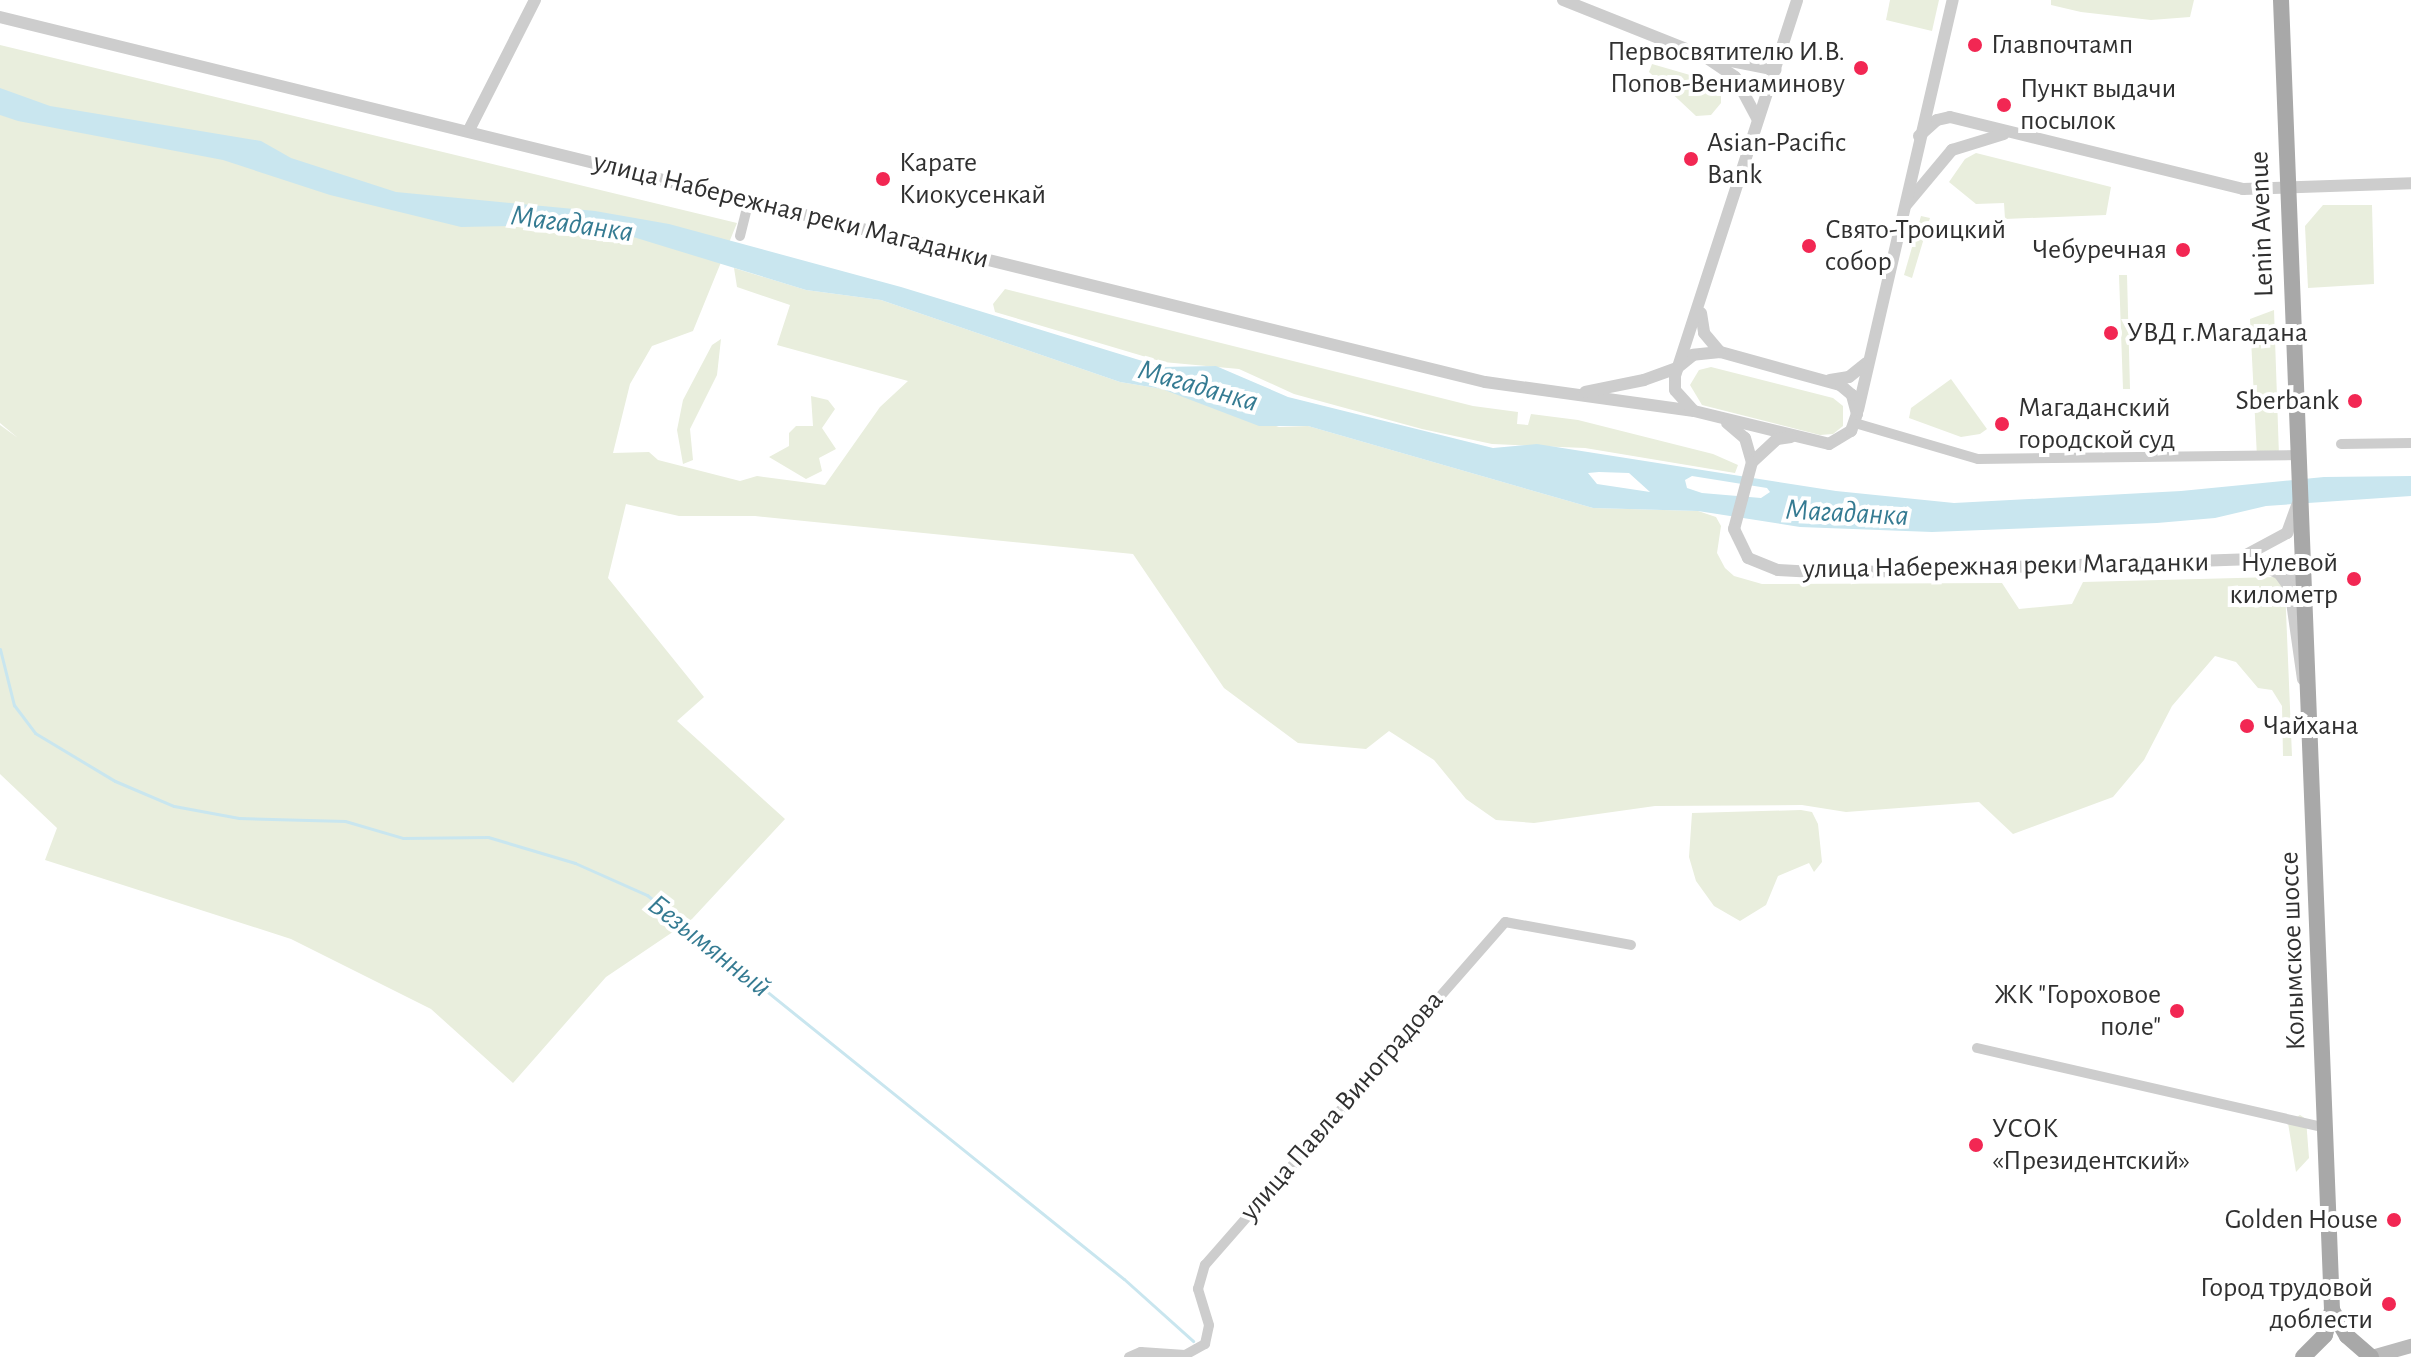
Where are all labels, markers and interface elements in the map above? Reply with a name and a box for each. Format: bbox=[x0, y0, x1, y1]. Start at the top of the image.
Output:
place label: Главпочтамп bbox=[1991, 28, 2133, 62]
place label: Первосвятителю И.В. Попов-Вениаминову bbox=[1607, 35, 1845, 101]
marker: Главпочтамп bbox=[1966, 36, 1984, 54]
marker: Первосвятителю И.В. Попов-Вениаминову bbox=[1852, 59, 1870, 77]
place label: Пункт выдачи посылок bbox=[2020, 72, 2176, 138]
marker: Пункт выдачи посылок bbox=[1995, 96, 2013, 114]
place label: Asian-Pacific Bank bbox=[1707, 126, 1846, 192]
street label: улица Набережная реки Магаданки bbox=[590, 146, 992, 276]
place label: Карате Киокусенкай bbox=[899, 146, 1046, 212]
marker: Asian-Pacific Bank bbox=[1682, 150, 1700, 168]
street label: Lenin Avenue bbox=[2243, 150, 2281, 298]
marker: Карате Киокусенкай bbox=[874, 170, 892, 188]
water label: Магаданка bbox=[509, 198, 635, 250]
place label: Свято-Троицкий собор bbox=[1825, 213, 2006, 279]
place label: Чебуречная bbox=[2032, 233, 2167, 267]
marker: Свято-Троицкий собор bbox=[1800, 237, 1818, 255]
marker: Чебуречная bbox=[2174, 241, 2192, 259]
place label: УВД г.Магадана bbox=[2127, 316, 2308, 350]
marker: УВД г.Магадана bbox=[2102, 324, 2120, 342]
water label: Магаданка bbox=[1134, 352, 1262, 420]
place label: Sberbank bbox=[2235, 384, 2339, 418]
place label: Магаданский городской суд bbox=[2018, 391, 2175, 457]
marker: Sberbank bbox=[2346, 392, 2364, 410]
marker: Магаданский городской суд bbox=[1993, 415, 2011, 433]
water label: Магаданка bbox=[1785, 492, 1909, 534]
street label: улица Набережная реки Магаданки bbox=[1803, 546, 2209, 586]
place label: Нулевой километр bbox=[2230, 546, 2338, 612]
marker: Нулевой километр bbox=[2345, 570, 2363, 588]
place label: Чайхана bbox=[2263, 709, 2358, 743]
marker: Чайхана bbox=[2238, 717, 2256, 735]
street label: Колымское шоссе bbox=[2273, 851, 2313, 1051]
water label: Безымянный bbox=[640, 887, 778, 1005]
place label: ЖК "Гороховое поле" bbox=[1994, 978, 2161, 1044]
street label: улица Павла Виноградова bbox=[1233, 984, 1451, 1228]
marker: ЖК "Гороховое поле" bbox=[2168, 1002, 2186, 1020]
place label: УСОК «Президентский» bbox=[1992, 1112, 2190, 1178]
marker: УСОК «Президентский» bbox=[1967, 1136, 1985, 1154]
place label: Golden House bbox=[2225, 1203, 2378, 1237]
marker: Golden House bbox=[2385, 1211, 2403, 1229]
place label: Город трудовой доблести bbox=[2200, 1271, 2373, 1337]
marker: Город трудовой доблести bbox=[2380, 1295, 2398, 1313]

